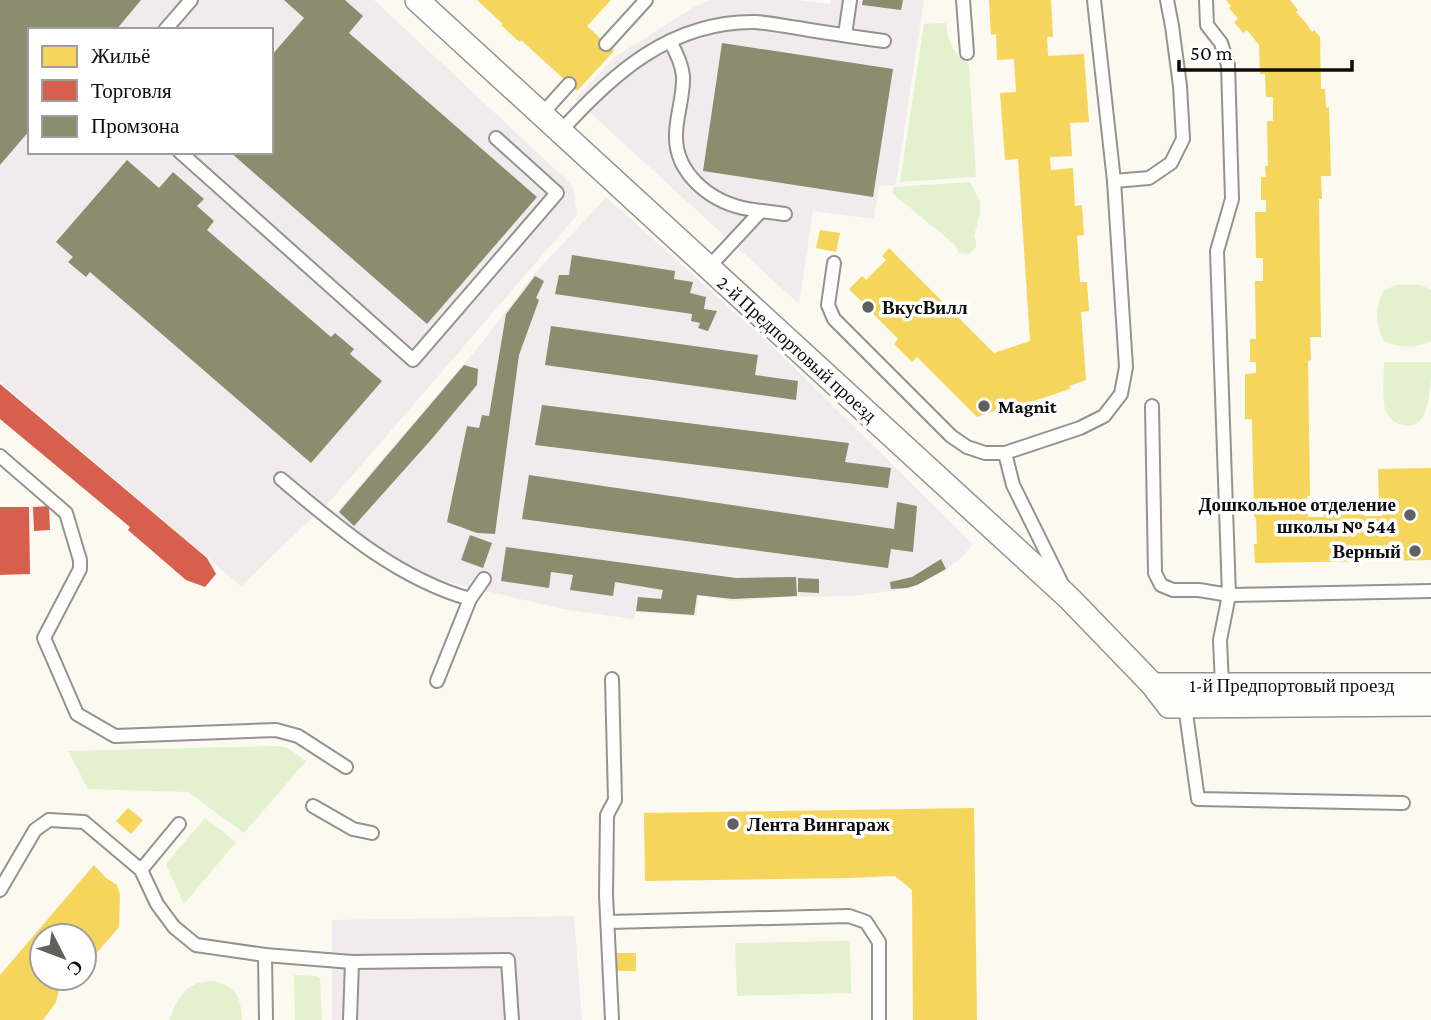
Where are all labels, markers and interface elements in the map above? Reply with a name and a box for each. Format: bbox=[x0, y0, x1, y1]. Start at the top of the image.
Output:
legend bbox=[28, 28, 273, 154]
scale bar bbox=[1179, 28, 1352, 72]
text: 50 m bbox=[1190, 41, 1233, 65]
text: Жильё bbox=[91, 44, 150, 68]
text: Торговля bbox=[91, 79, 172, 103]
text: Промзона bbox=[91, 114, 180, 138]
street label: 2-й Предпортовый проезд bbox=[713, 272, 881, 426]
place label: ВкусВилл bbox=[882, 297, 968, 318]
marker: ВкусВилл bbox=[860, 299, 876, 315]
place label: Magnit bbox=[998, 396, 1057, 417]
marker: Magnit bbox=[976, 398, 992, 414]
place label: Дошкольное отделение школы № 544 bbox=[1198, 494, 1396, 537]
marker: Дошкольное отделение школы № 544 bbox=[1402, 507, 1418, 523]
place label: Верный bbox=[1333, 541, 1401, 562]
marker: Верный bbox=[1407, 543, 1423, 559]
street label: 1-й Предпортовый проезд bbox=[1190, 675, 1395, 696]
place label: Лента Вингараж bbox=[747, 814, 890, 835]
marker: Лента Вингараж bbox=[725, 816, 741, 832]
north arrow bbox=[28, 922, 98, 992]
text: С bbox=[63, 956, 88, 980]

